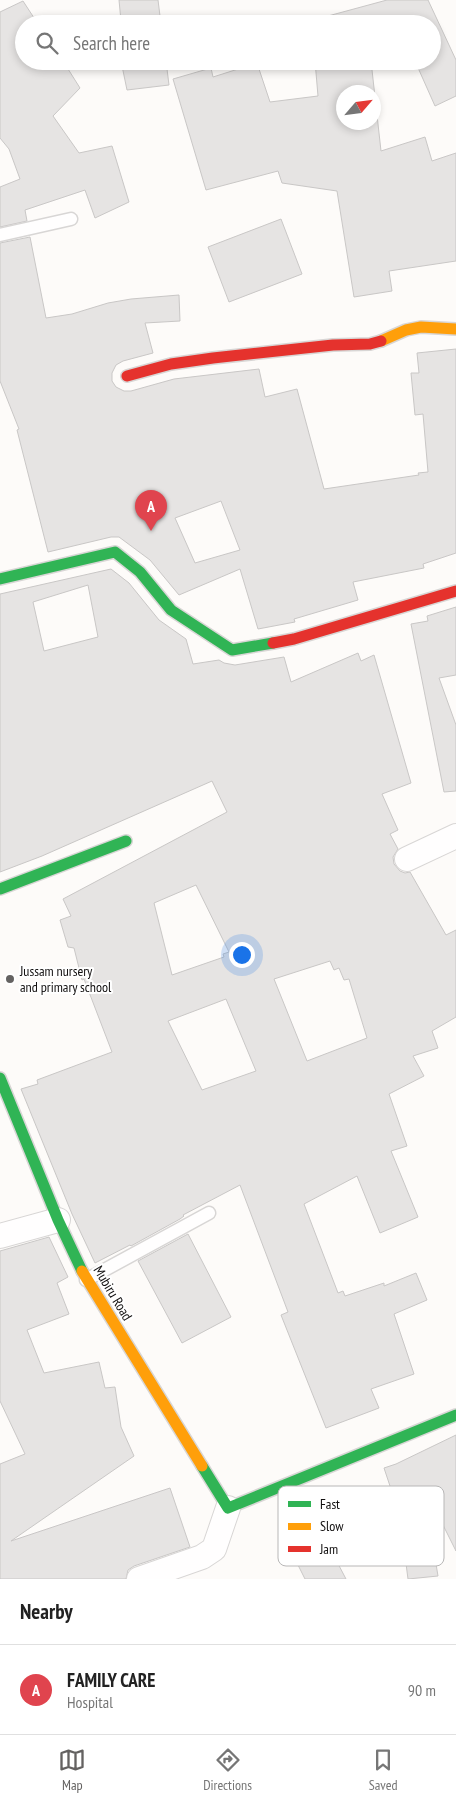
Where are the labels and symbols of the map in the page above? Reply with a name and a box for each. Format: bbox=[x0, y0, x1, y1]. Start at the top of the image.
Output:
north arrow bbox=[336, 85, 381, 130]
pin: A bbox=[135, 490, 167, 531]
your location bbox=[229, 942, 255, 968]
place label: Jussam nursery and primary school bbox=[19, 962, 112, 996]
marker: Jussam nursery and primary school bbox=[4, 973, 16, 985]
street label: Mubiru Road bbox=[90, 1262, 136, 1324]
legend bbox=[278, 1486, 444, 1566]
text: Fast bbox=[320, 1495, 340, 1513]
text: Slow bbox=[320, 1517, 344, 1535]
text: Jam bbox=[319, 1540, 338, 1558]

